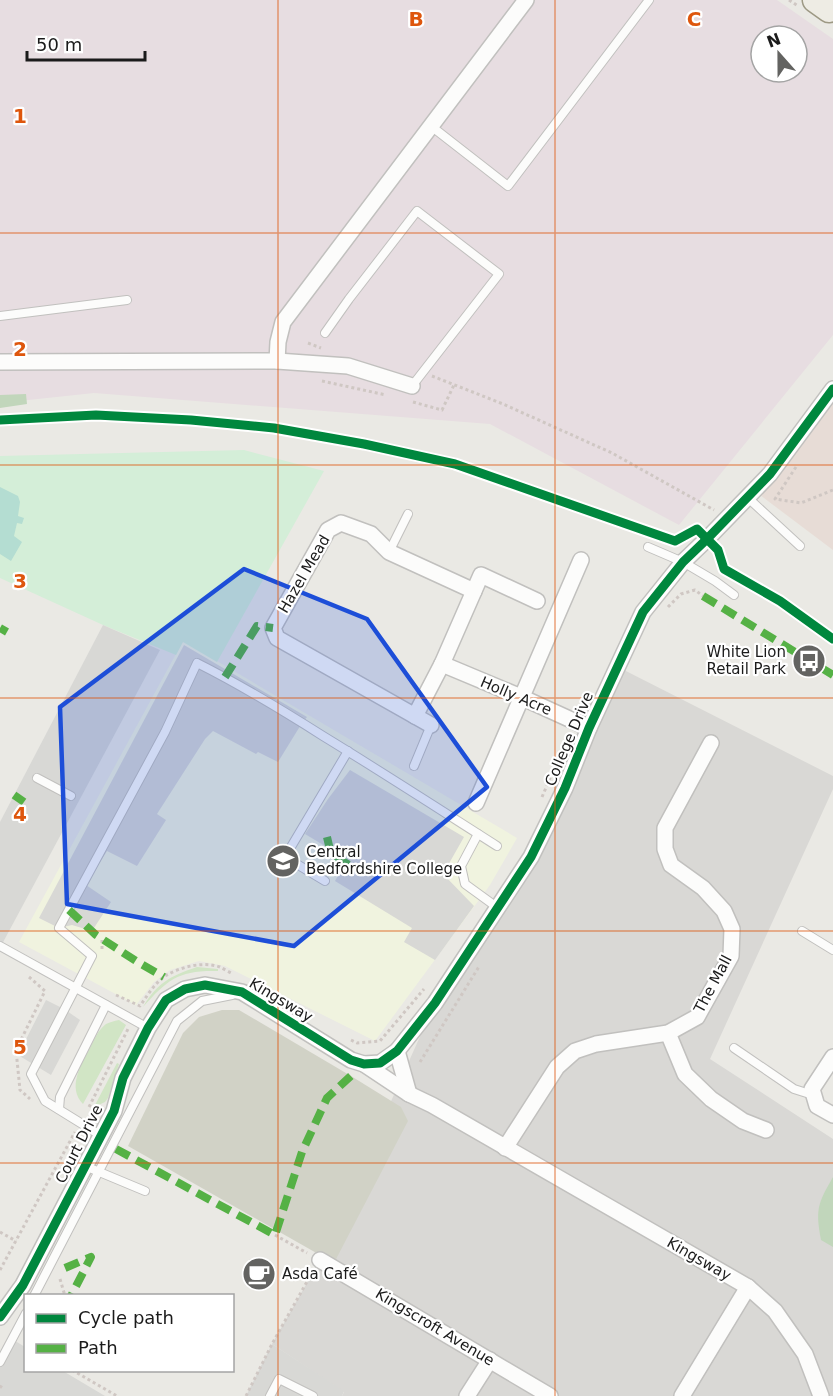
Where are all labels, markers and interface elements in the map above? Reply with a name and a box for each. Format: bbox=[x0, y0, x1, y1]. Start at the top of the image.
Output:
text: B bbox=[408, 7, 424, 31]
text: C bbox=[687, 7, 701, 31]
scale bar bbox=[27, 24, 146, 62]
north arrow bbox=[749, 24, 809, 84]
text: N bbox=[764, 29, 783, 52]
text: 50 m bbox=[36, 34, 82, 55]
text: 1 bbox=[13, 104, 27, 128]
text: 2 bbox=[13, 337, 27, 361]
street label: Hazel Mead bbox=[274, 532, 334, 616]
text: 3 bbox=[13, 569, 27, 593]
place label: White Lion Retail Park bbox=[706, 643, 786, 678]
bus stop icon: White Lion Retail Park bbox=[791, 643, 827, 679]
street label: Holly Acre bbox=[478, 673, 554, 719]
street label: College Drive bbox=[541, 689, 597, 789]
text: 4 bbox=[13, 802, 27, 826]
school or university icon: Central Bedfordshire College bbox=[265, 843, 301, 879]
place label: Central Bedfordshire College bbox=[306, 843, 462, 878]
street label: The Mall bbox=[690, 952, 736, 1017]
street label: Kingsway bbox=[246, 974, 316, 1026]
text: 5 bbox=[13, 1035, 27, 1059]
street label: Court Drive bbox=[51, 1102, 107, 1186]
street label: Kingsway bbox=[664, 1233, 734, 1285]
cafe icon: Asda Café bbox=[241, 1256, 277, 1292]
place label: Asda Café bbox=[282, 1265, 358, 1283]
street label: Kingscroft Avenue bbox=[372, 1284, 498, 1370]
legend bbox=[24, 1294, 234, 1372]
text: Cycle path bbox=[78, 1307, 174, 1328]
text: Path bbox=[78, 1337, 118, 1358]

